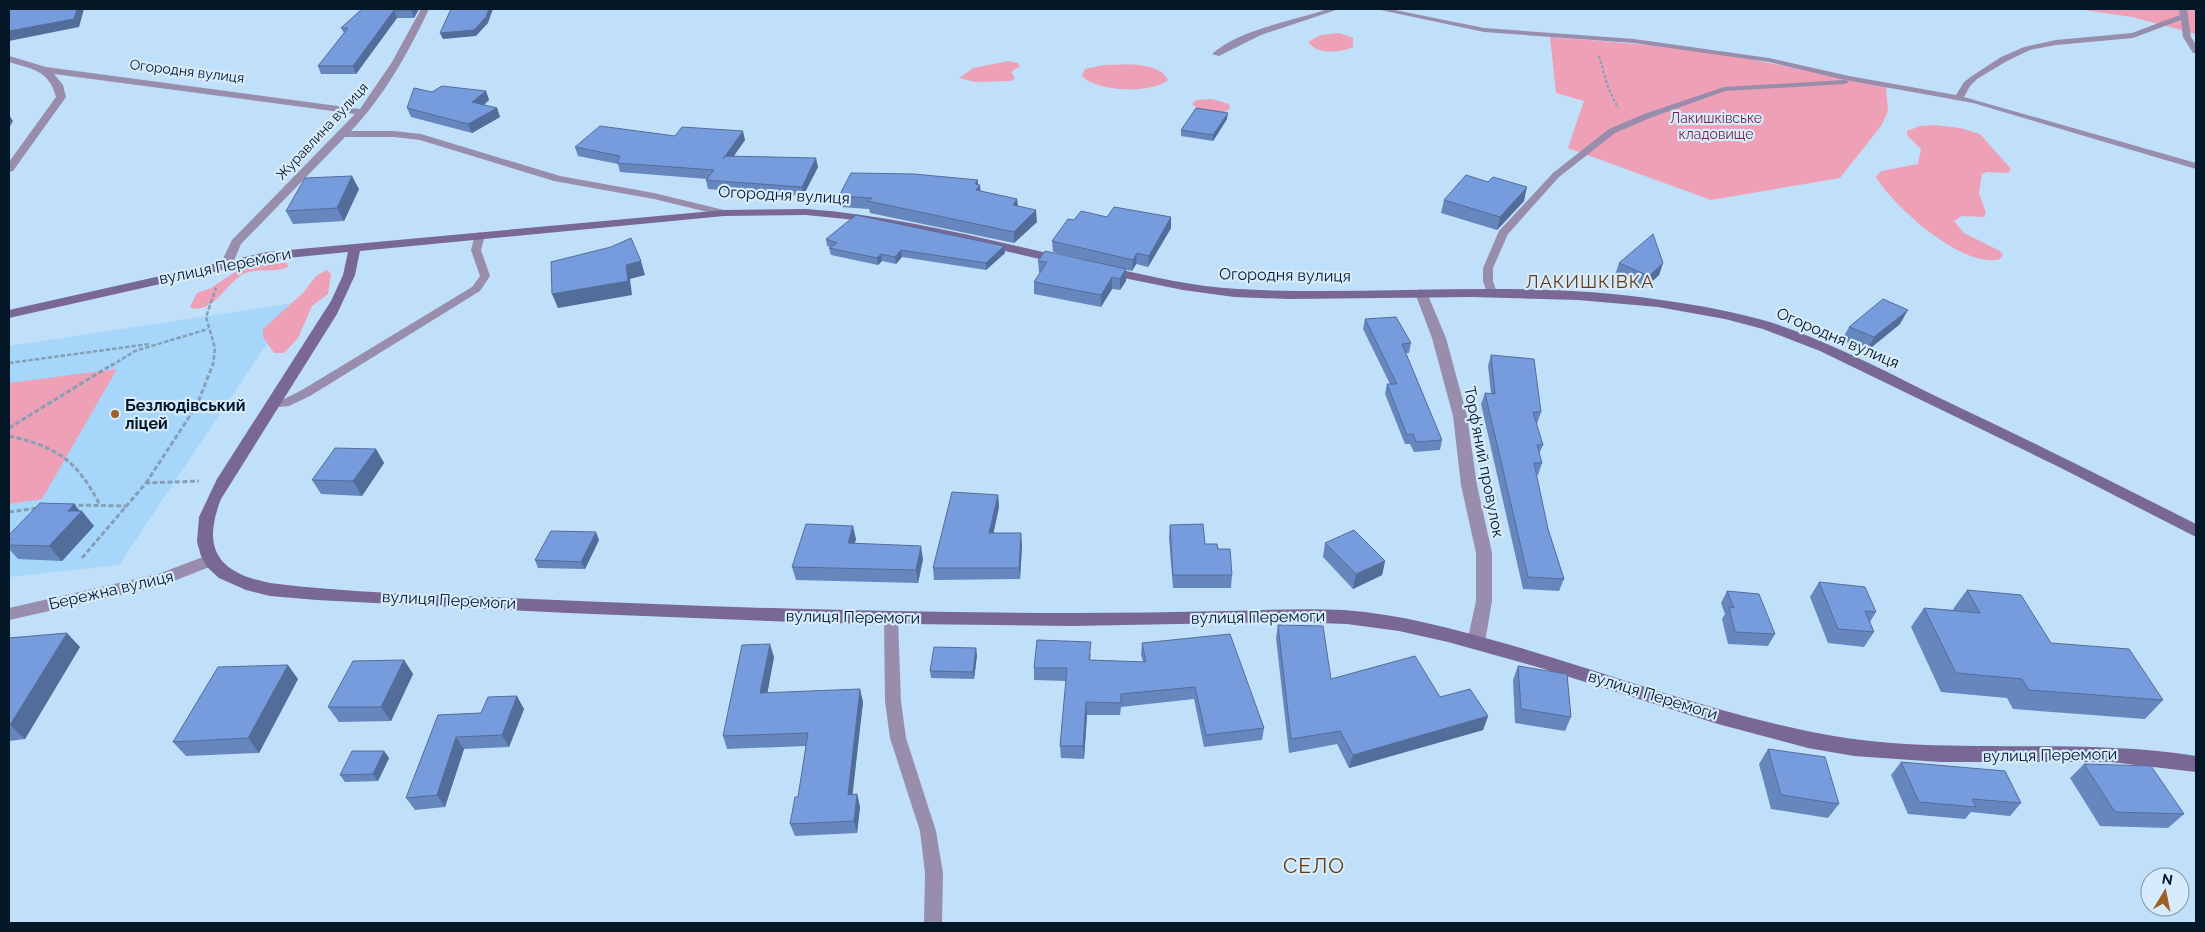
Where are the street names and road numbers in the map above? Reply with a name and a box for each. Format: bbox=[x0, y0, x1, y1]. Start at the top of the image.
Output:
street label: Огородня вулиця bbox=[129, 56, 245, 86]
street label: Журавлина вулиця bbox=[273, 79, 371, 183]
street label: Огородня вулиця bbox=[718, 182, 850, 208]
street label: вулиця Перемоги bbox=[157, 244, 293, 288]
street label: Огородня вулиця bbox=[1219, 264, 1351, 286]
street label: Огородня вулиця bbox=[1774, 304, 1902, 372]
street label: Торф'яний провулок bbox=[1460, 385, 1508, 539]
street label: Бережна вулиця bbox=[47, 566, 175, 614]
street label: вулиця Перемоги bbox=[381, 587, 517, 613]
street label: вулиця Перемоги bbox=[786, 606, 920, 628]
street label: вулиця Перемоги bbox=[1191, 606, 1325, 628]
street label: вулиця Перемоги bbox=[1586, 666, 1720, 724]
street label: вулиця Перемоги bbox=[1983, 744, 2117, 766]

